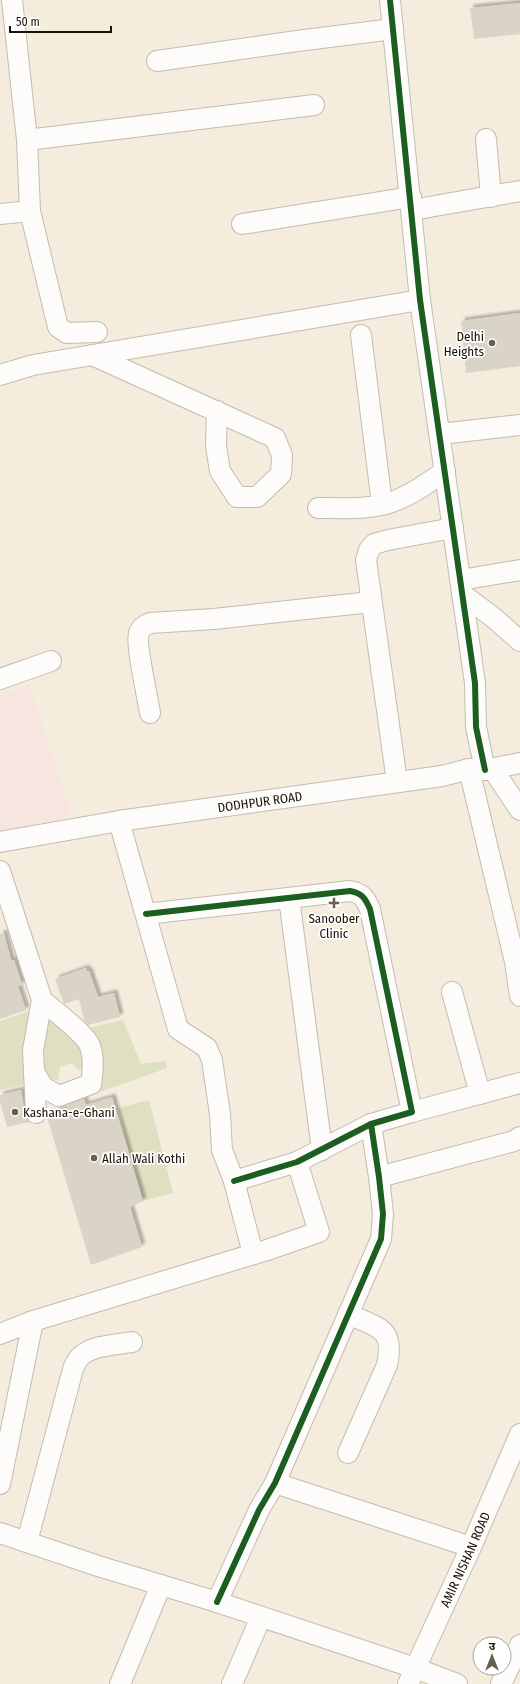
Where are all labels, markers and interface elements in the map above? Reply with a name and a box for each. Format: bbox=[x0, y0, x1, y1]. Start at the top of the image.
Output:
scale bar bbox=[10, 8, 111, 34]
text: 50 m bbox=[16, 15, 40, 29]
place label: Delhi Heights bbox=[444, 329, 484, 359]
marker: Delhi Heights bbox=[487, 338, 497, 348]
street label: DODHPUR ROAD bbox=[217, 789, 303, 815]
marker: Sanoober Clinic bbox=[328, 897, 340, 909]
place label: Sanoober Clinic bbox=[308, 911, 360, 941]
place label: Kashana-e-Ghani bbox=[23, 1105, 115, 1120]
marker: Kashana-e-Ghani bbox=[10, 1107, 20, 1117]
place label: Allah Wali Kothi bbox=[102, 1151, 185, 1166]
marker: Allah Wali Kothi bbox=[89, 1153, 99, 1163]
street label: AMIR NISHAN ROAD bbox=[437, 1510, 493, 1609]
north arrow bbox=[472, 1636, 512, 1676]
text: उ bbox=[489, 1640, 496, 1653]

